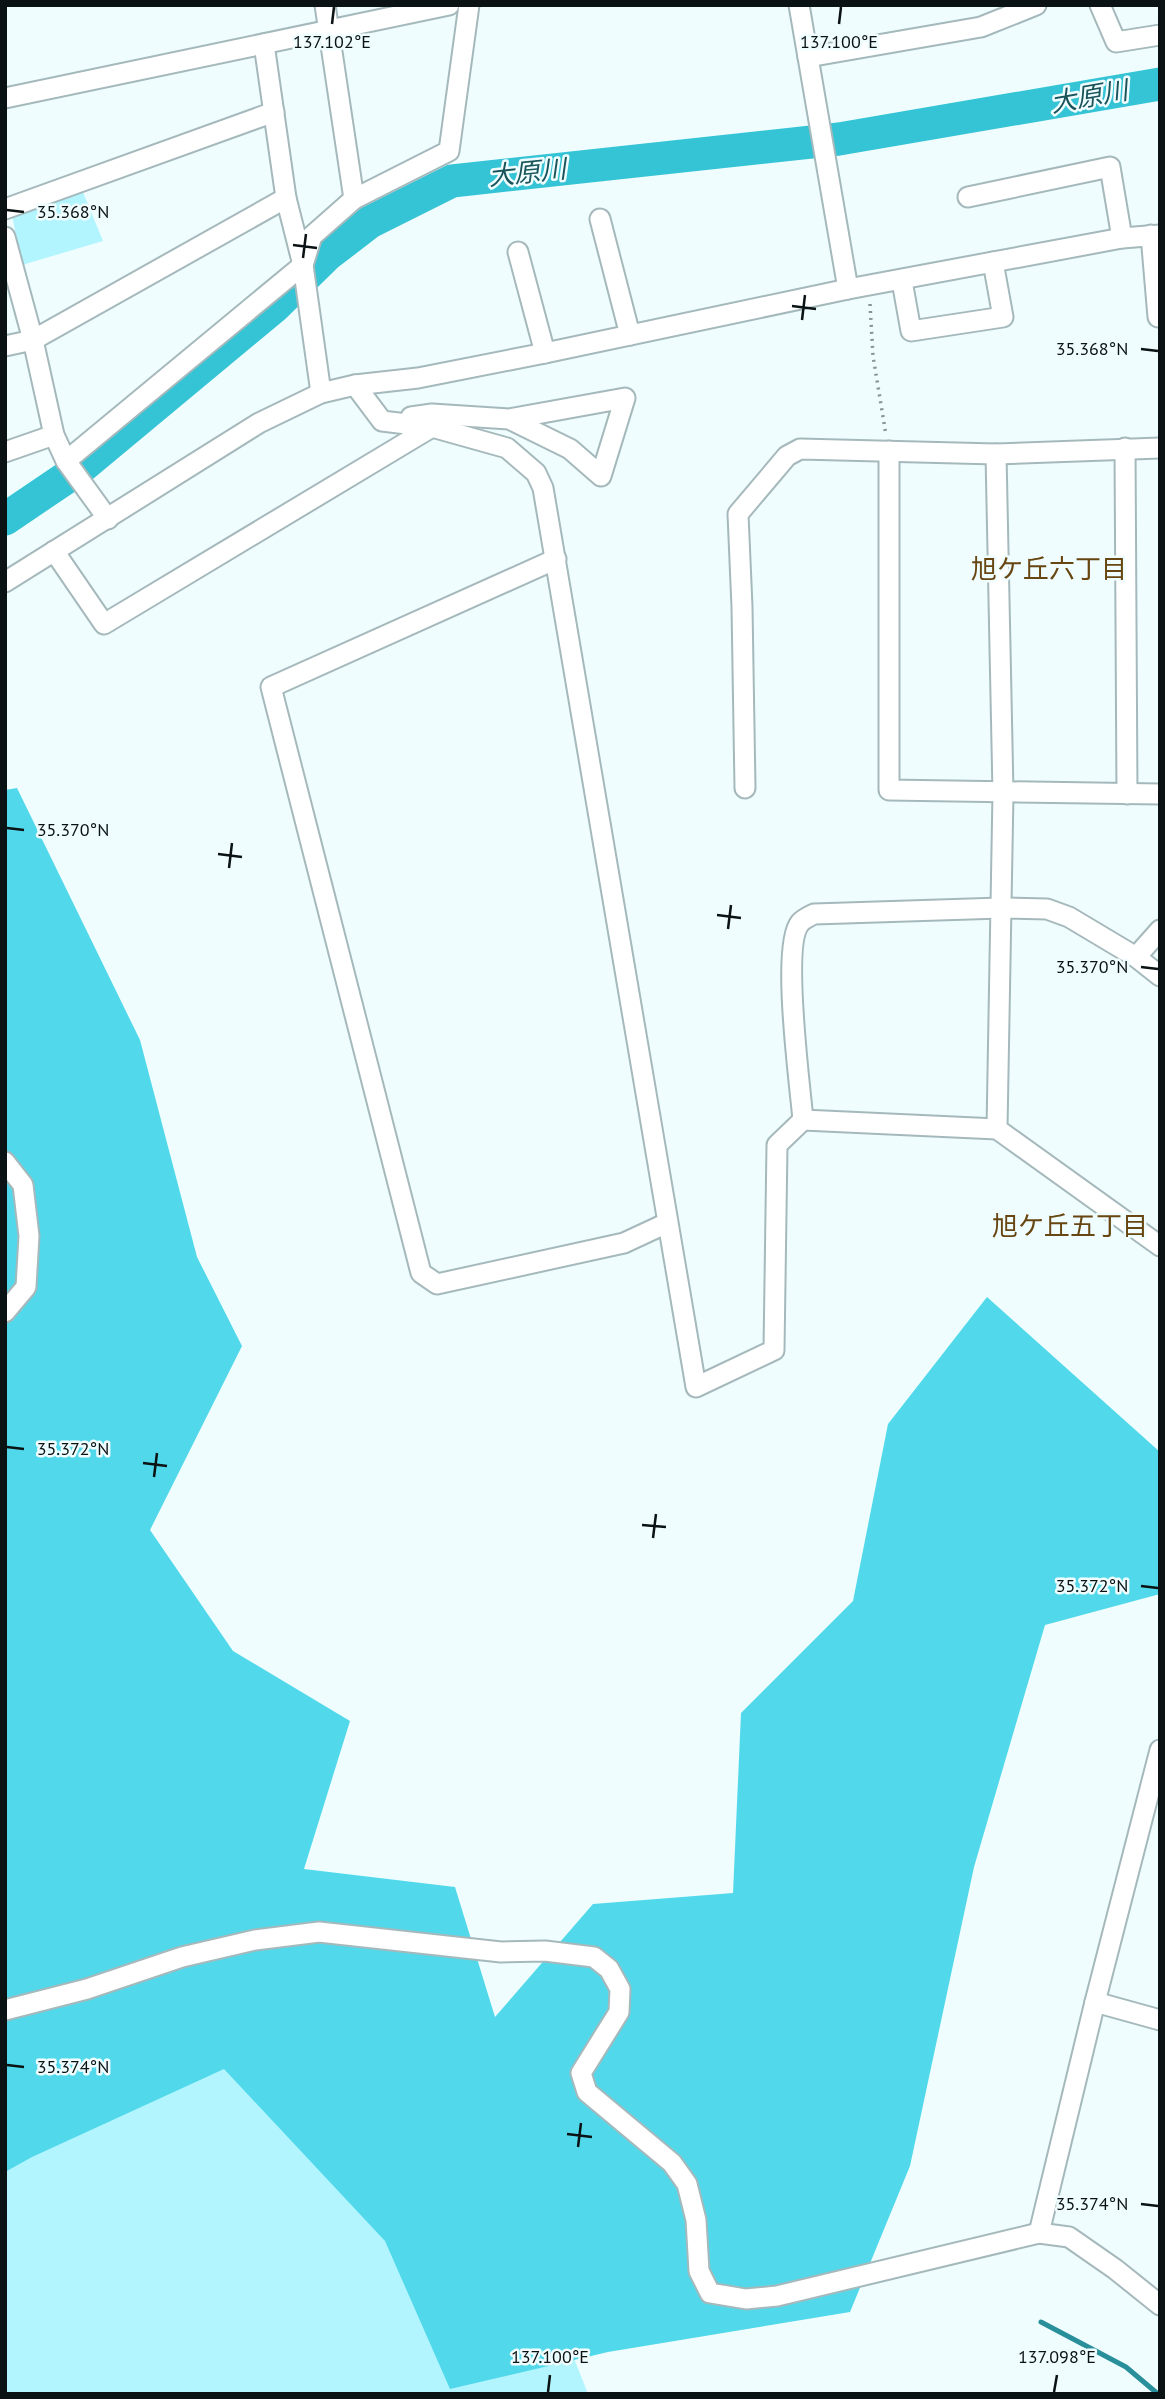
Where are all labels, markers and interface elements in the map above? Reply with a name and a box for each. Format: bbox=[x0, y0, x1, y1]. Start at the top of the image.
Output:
text: 137.102°E bbox=[293, 30, 371, 53]
text: 137.100°E bbox=[800, 30, 878, 53]
water label: 大原川 bbox=[1048, 72, 1133, 119]
water label: 大原川 bbox=[486, 151, 570, 192]
text: 35.368°N bbox=[37, 200, 109, 223]
text: 35.368°N bbox=[1056, 337, 1128, 360]
district label: 旭ケ丘六丁目 bbox=[971, 552, 1127, 585]
text: 35.370°N bbox=[37, 818, 109, 841]
text: 35.370°N bbox=[1056, 955, 1128, 978]
district label: 旭ケ丘五丁目 bbox=[992, 1209, 1148, 1242]
text: 35.372°N bbox=[37, 1437, 109, 1460]
text: 35.372°N bbox=[1056, 1574, 1128, 1597]
text: 35.374°N bbox=[37, 2055, 109, 2078]
text: 35.374°N bbox=[1056, 2192, 1128, 2215]
text: 137.100°E bbox=[511, 2345, 589, 2368]
text: 137.098°E bbox=[1018, 2345, 1096, 2368]

